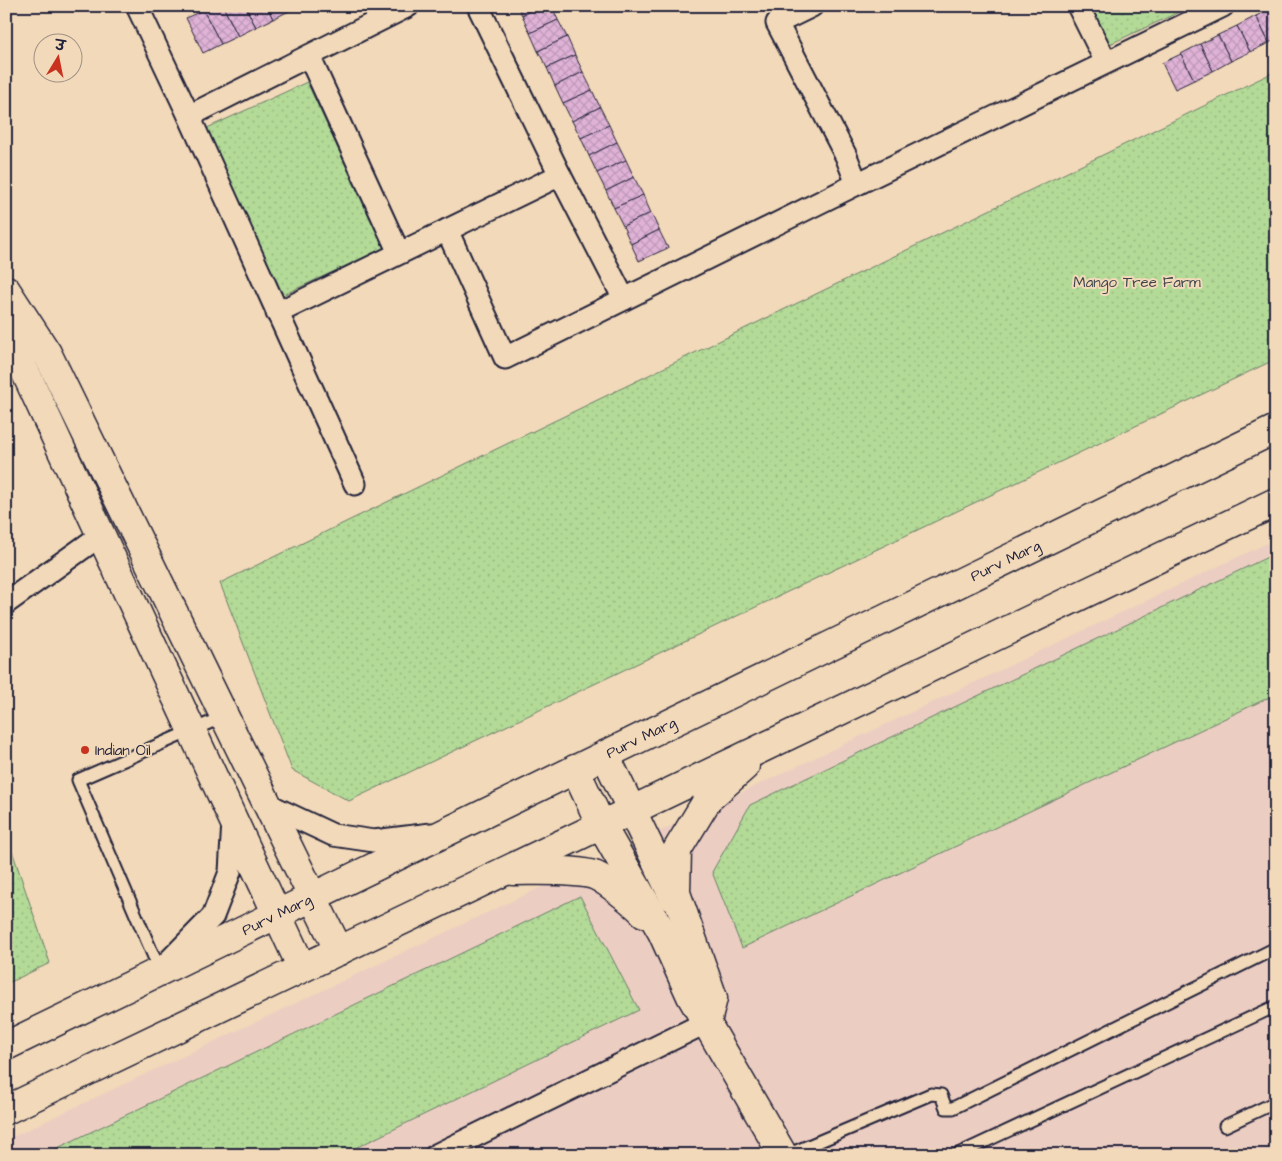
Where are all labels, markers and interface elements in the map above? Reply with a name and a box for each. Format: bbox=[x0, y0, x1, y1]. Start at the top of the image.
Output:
north arrow bbox=[32, 32, 82, 82]
text: उ bbox=[52, 35, 68, 57]
park label: Mango Tree Farm bbox=[1073, 272, 1201, 294]
street label: Purv Marg bbox=[967, 535, 1045, 587]
street label: Purv Marg bbox=[603, 712, 680, 764]
place label: Indian Oil bbox=[95, 740, 151, 761]
marker: Indian Oil bbox=[79, 744, 91, 756]
street label: Purv Marg bbox=[238, 889, 316, 941]

